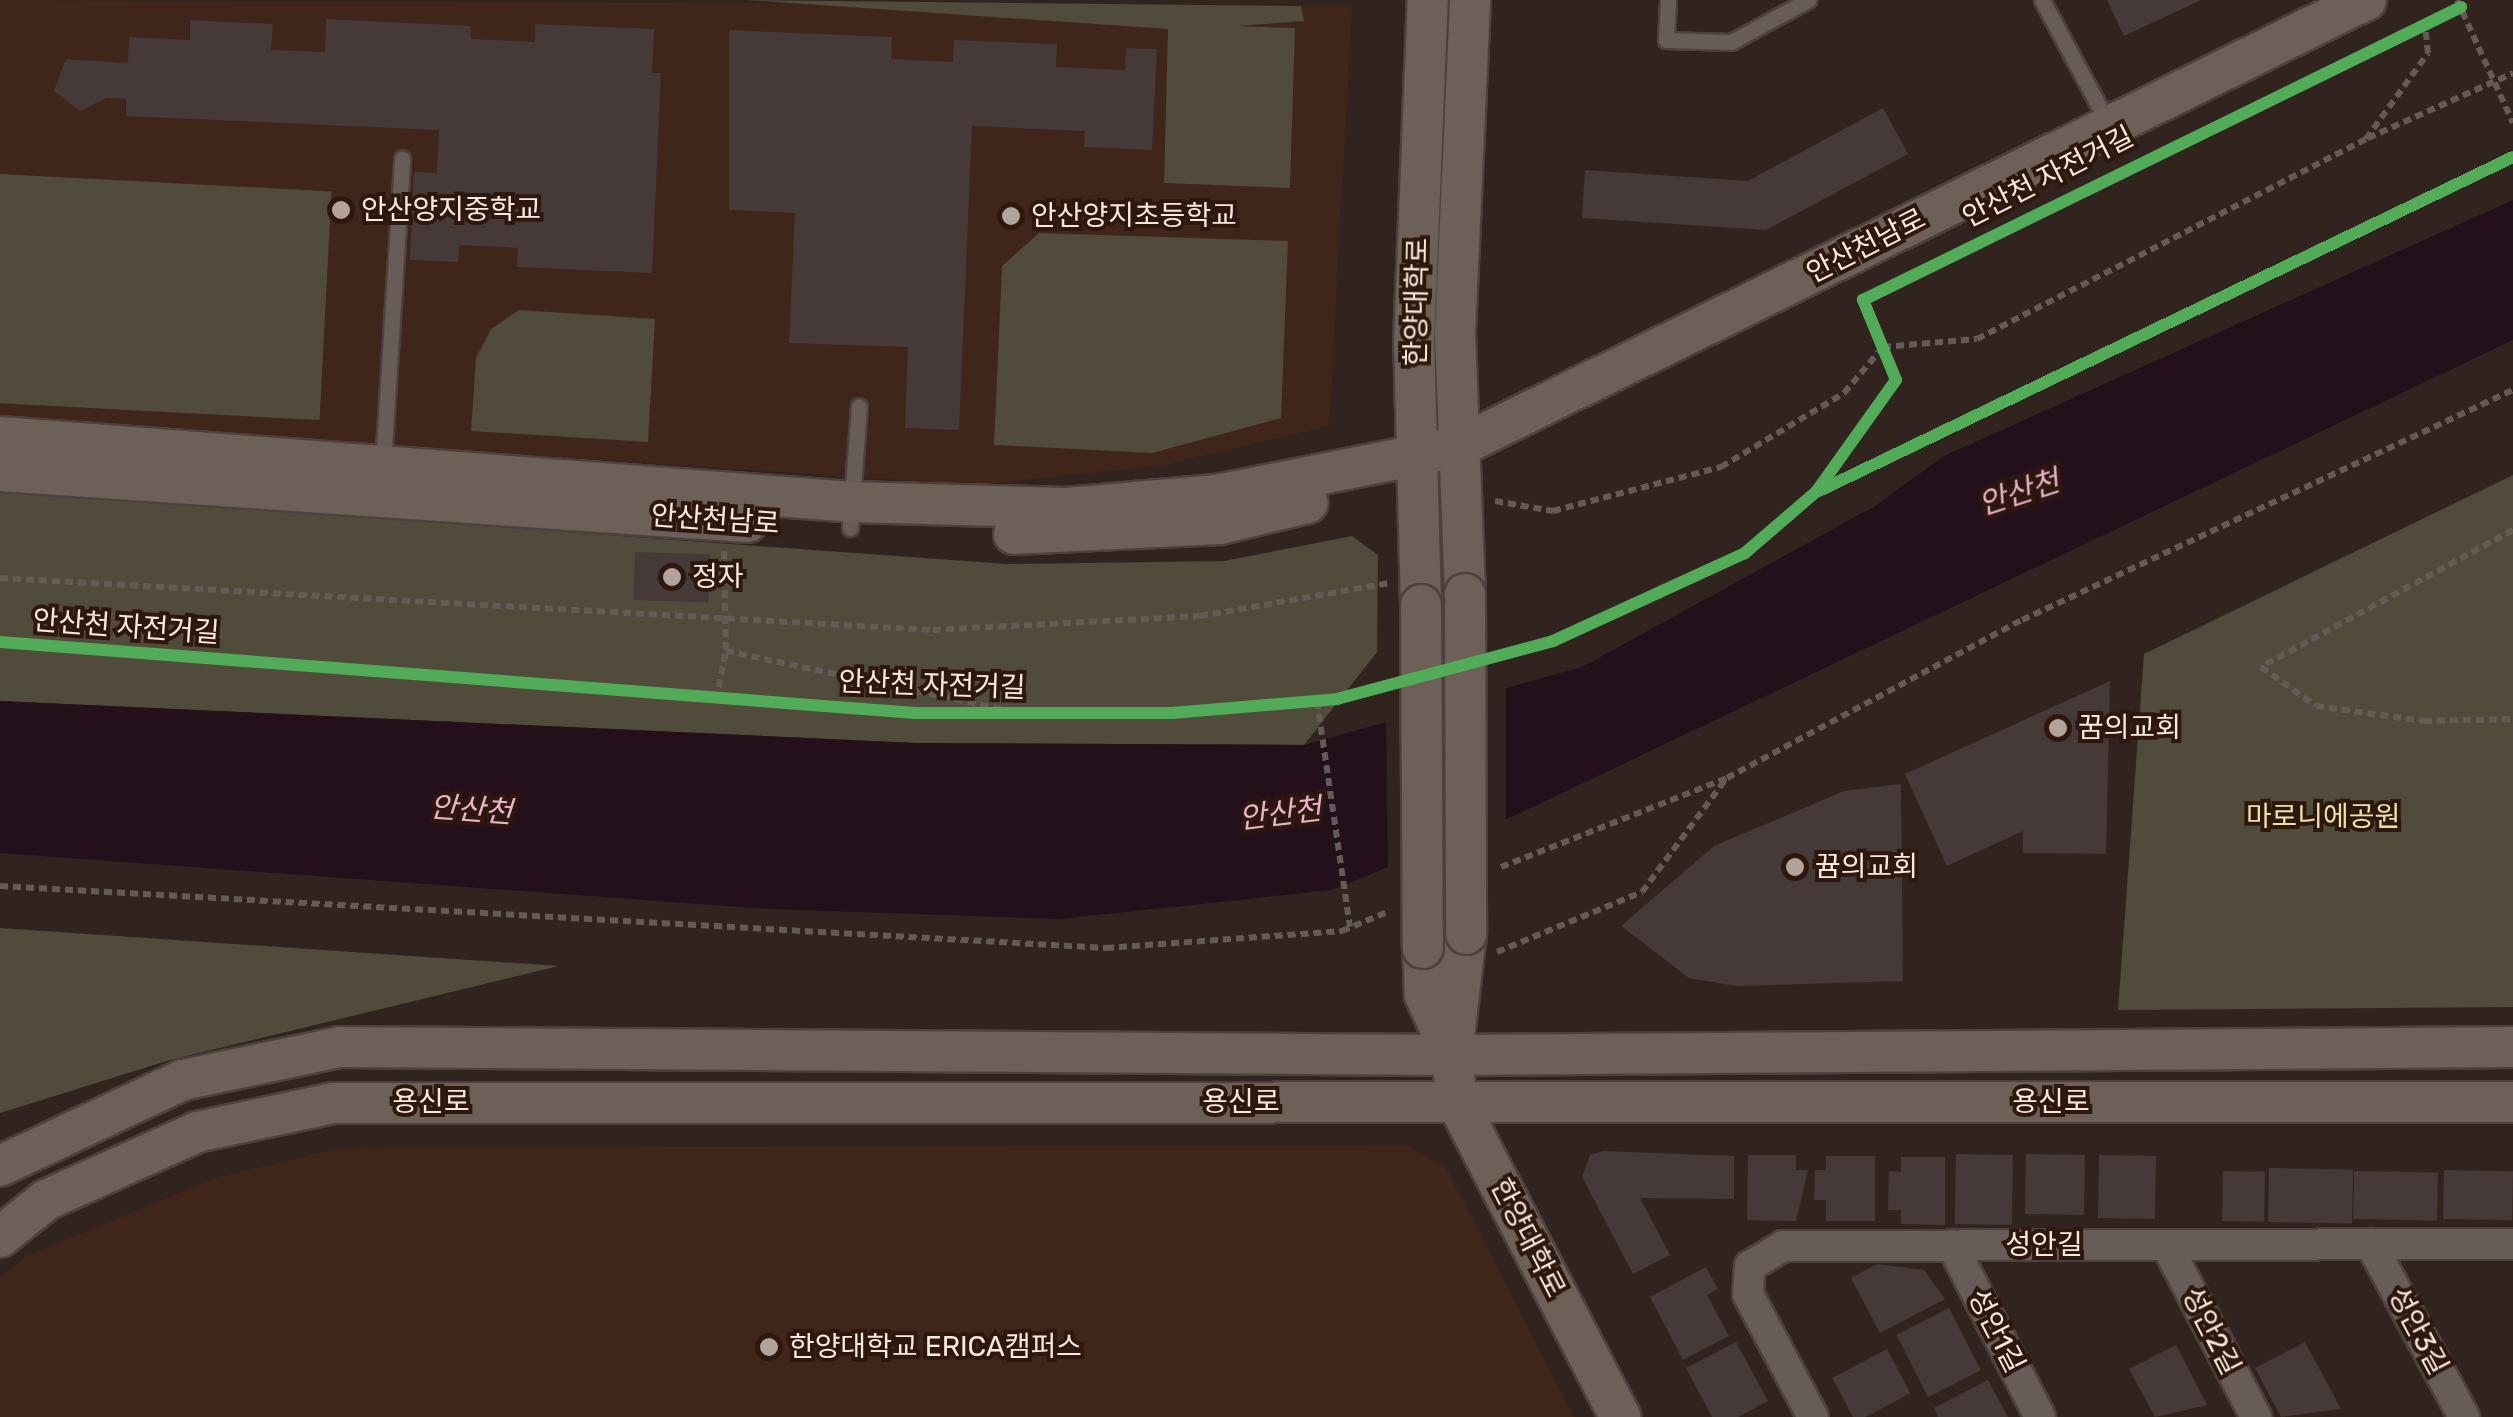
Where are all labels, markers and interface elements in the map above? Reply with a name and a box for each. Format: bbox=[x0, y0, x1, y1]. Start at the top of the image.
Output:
street label: 안산천 자전거길 bbox=[1957, 120, 2139, 234]
place label: 안산양지중학교 bbox=[361, 193, 541, 227]
marker: 안산양지중학교 bbox=[330, 199, 352, 221]
place label: 안산양지초등학교 bbox=[1031, 199, 1237, 233]
street label: 안산천남로 bbox=[1801, 202, 1931, 290]
marker: 안산양지초등학교 bbox=[1000, 205, 1022, 227]
street label: 한양대학로 bbox=[1399, 237, 1435, 367]
water label: 안산천 bbox=[1974, 463, 2064, 523]
street label: 안산천남로 bbox=[650, 499, 780, 541]
place label: 정자 bbox=[692, 560, 744, 594]
marker: 정자 bbox=[661, 566, 683, 588]
street label: 안산천 자전거길 bbox=[31, 604, 221, 650]
street label: 안산천 자전거길 bbox=[838, 665, 1026, 705]
place label: 꿈의교회 bbox=[2078, 711, 2181, 745]
marker: 꿈의교회 bbox=[2047, 717, 2069, 739]
water label: 안산천 bbox=[428, 789, 514, 831]
water label: 안산천 bbox=[1237, 791, 1323, 837]
park label: 마로니에공원 bbox=[2246, 800, 2400, 834]
place label: 뀸의교회 bbox=[1815, 850, 1918, 884]
marker: 뀸의교회 bbox=[1784, 856, 1806, 878]
street label: 용신로 bbox=[392, 1085, 470, 1119]
street label: 용신로 bbox=[1202, 1085, 1280, 1119]
street label: 용신로 bbox=[2012, 1085, 2090, 1119]
street label: 한양대학로 bbox=[1484, 1173, 1572, 1303]
street label: 성안길 bbox=[2005, 1228, 2083, 1262]
street label: 성안2길 bbox=[2175, 1282, 2247, 1380]
street label: 성안3길 bbox=[2381, 1282, 2455, 1380]
street label: 성안1길 bbox=[1961, 1284, 2031, 1378]
place label: 한양대학교 ERICA캠퍼스 bbox=[789, 1330, 1082, 1364]
marker: 한양대학교 ERICA캠퍼스 bbox=[758, 1336, 780, 1358]

